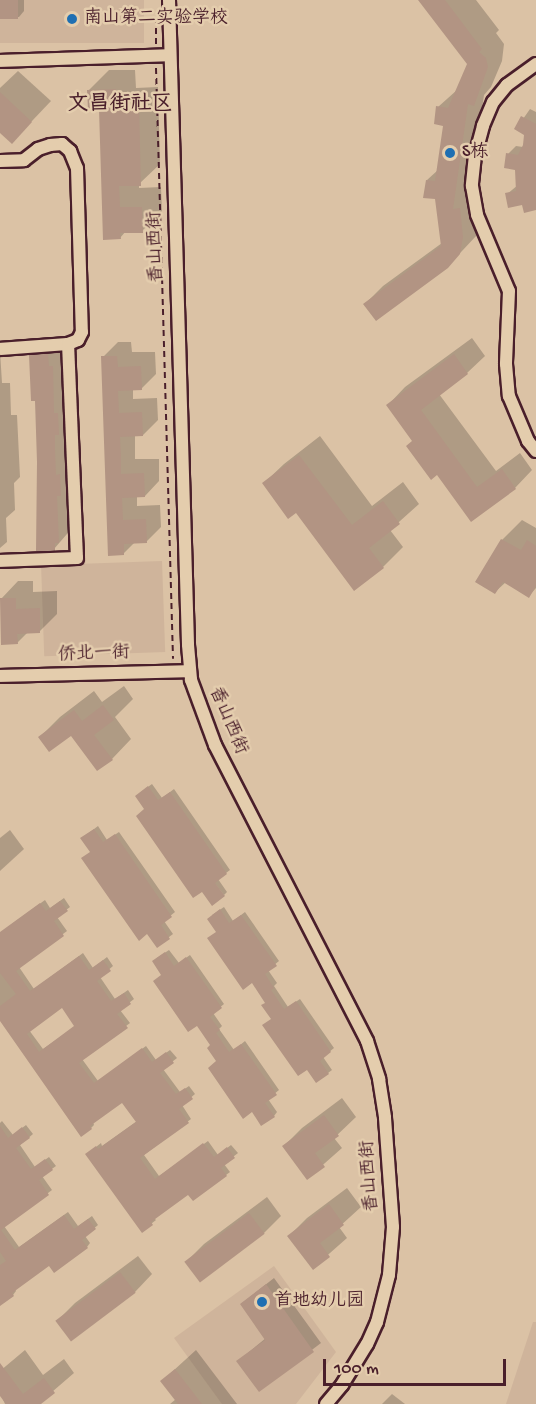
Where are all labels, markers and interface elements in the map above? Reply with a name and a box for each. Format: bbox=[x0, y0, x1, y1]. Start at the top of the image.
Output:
place label: 南山第二实验学校 bbox=[84, 8, 228, 30]
marker: 南山第二实验学校 bbox=[65, 12, 79, 26]
district label: 文昌街社区 bbox=[68, 93, 172, 119]
place label: S栋 bbox=[462, 142, 488, 164]
marker: S栋 bbox=[443, 146, 457, 160]
street label: 香山西街 bbox=[145, 211, 169, 283]
street label: 侨北一街 bbox=[58, 643, 130, 667]
street label: 香山西街 bbox=[203, 684, 251, 758]
street label: 香山西街 bbox=[358, 1139, 384, 1213]
place label: 首地幼儿园 bbox=[274, 1291, 364, 1313]
marker: 首地幼儿园 bbox=[255, 1295, 269, 1309]
scale bar bbox=[326, 1347, 509, 1385]
text: 100 m bbox=[334, 1359, 379, 1380]

